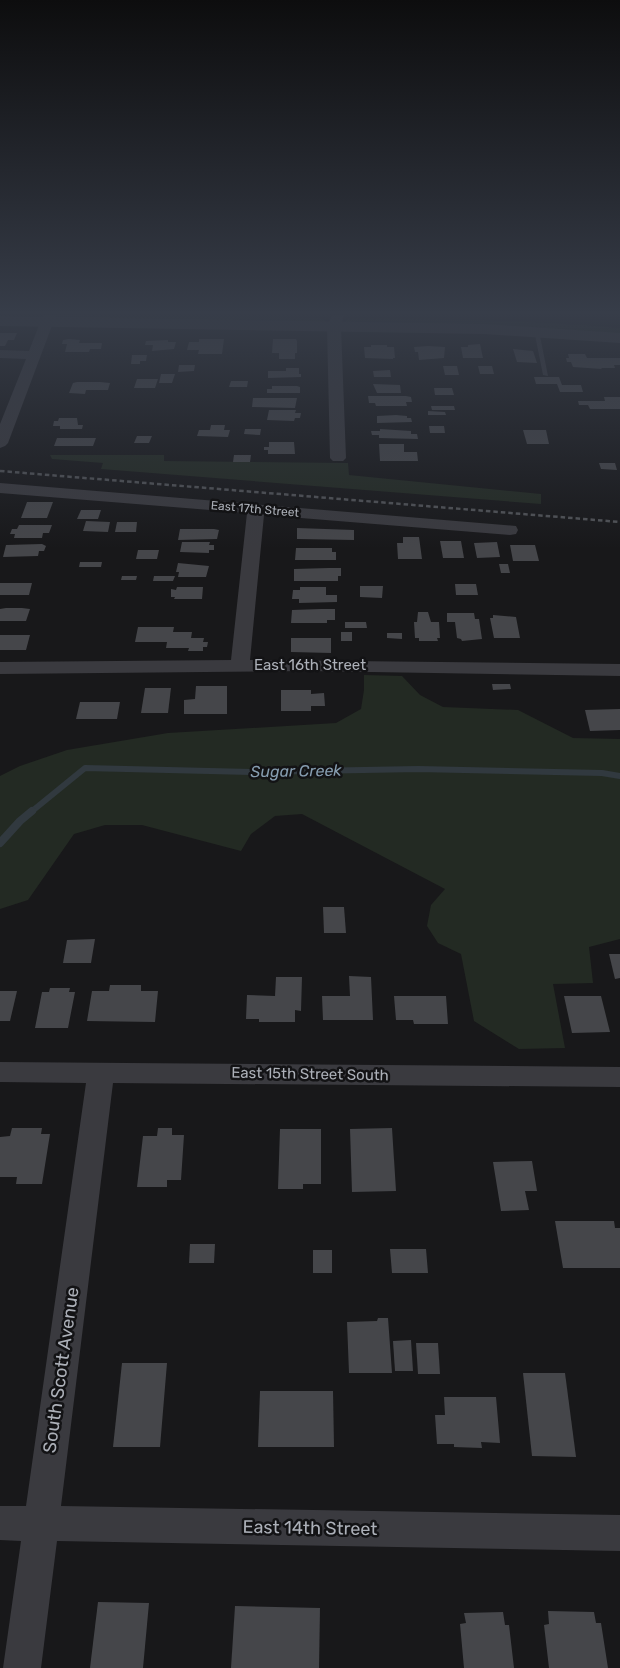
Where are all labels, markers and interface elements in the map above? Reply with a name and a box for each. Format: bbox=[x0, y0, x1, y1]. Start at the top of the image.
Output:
street label: East 17th Street bbox=[210, 498, 300, 520]
street label: East 16th Street bbox=[254, 656, 366, 674]
water label: Sugar Creek bbox=[250, 761, 342, 781]
street label: East 15th Street South bbox=[231, 1064, 389, 1084]
street label: South Scott Avenue bbox=[38, 1286, 84, 1454]
street label: East 14th Street bbox=[242, 1516, 378, 1540]

